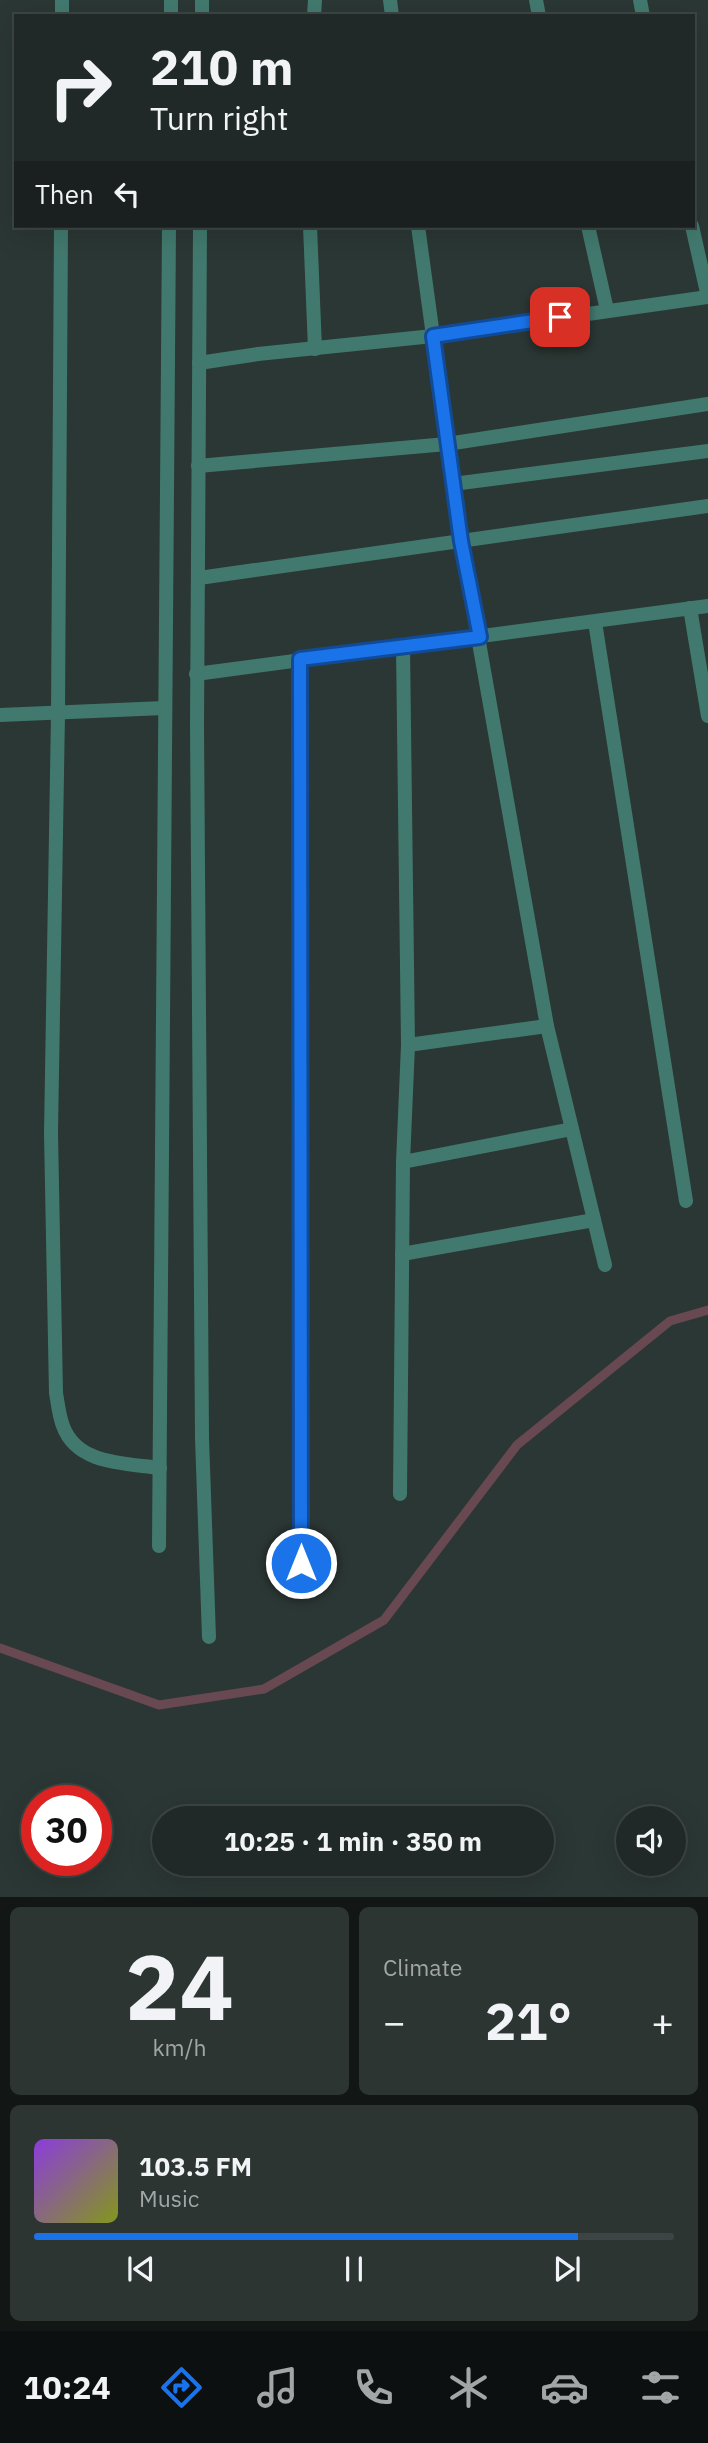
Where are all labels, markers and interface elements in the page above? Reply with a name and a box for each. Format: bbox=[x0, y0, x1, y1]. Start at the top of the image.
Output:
text: 210 m bbox=[150, 35, 294, 98]
icon: right bbox=[35, 42, 126, 133]
text: Turn right bbox=[150, 97, 288, 139]
icon: left bbox=[108, 175, 146, 213]
text: Then bbox=[35, 177, 94, 211]
pin bbox=[530, 287, 590, 347]
icon: arrive bbox=[541, 298, 579, 336]
position arrow bbox=[264, 1526, 338, 1600]
speed limit sign: 30 bbox=[21, 1785, 112, 1876]
map controls bbox=[616, 1806, 686, 1876]
button: sound bbox=[616, 1806, 686, 1876]
text: 10:25 · 1 min · 350 m bbox=[224, 1824, 482, 1858]
text: 24 bbox=[125, 1927, 234, 2045]
text: Climate bbox=[383, 1952, 462, 1982]
text: 21° bbox=[485, 1987, 572, 2054]
text: − bbox=[383, 1997, 406, 2046]
text: + bbox=[651, 1997, 674, 2046]
text: km/h bbox=[152, 2032, 207, 2062]
text: 103.5 FM bbox=[139, 2149, 252, 2183]
text: Music bbox=[139, 2183, 199, 2213]
icon: previous bbox=[122, 2250, 160, 2288]
icon: pause bbox=[335, 2250, 373, 2288]
icon: next bbox=[548, 2250, 586, 2288]
icon: directions bbox=[157, 2363, 206, 2412]
icon: music bbox=[253, 2363, 302, 2412]
icon: phone bbox=[349, 2363, 398, 2412]
icon: climate bbox=[444, 2363, 493, 2412]
icon: car bbox=[540, 2363, 589, 2412]
icon: filters bbox=[636, 2363, 685, 2412]
text: 10:24 bbox=[23, 2366, 111, 2408]

